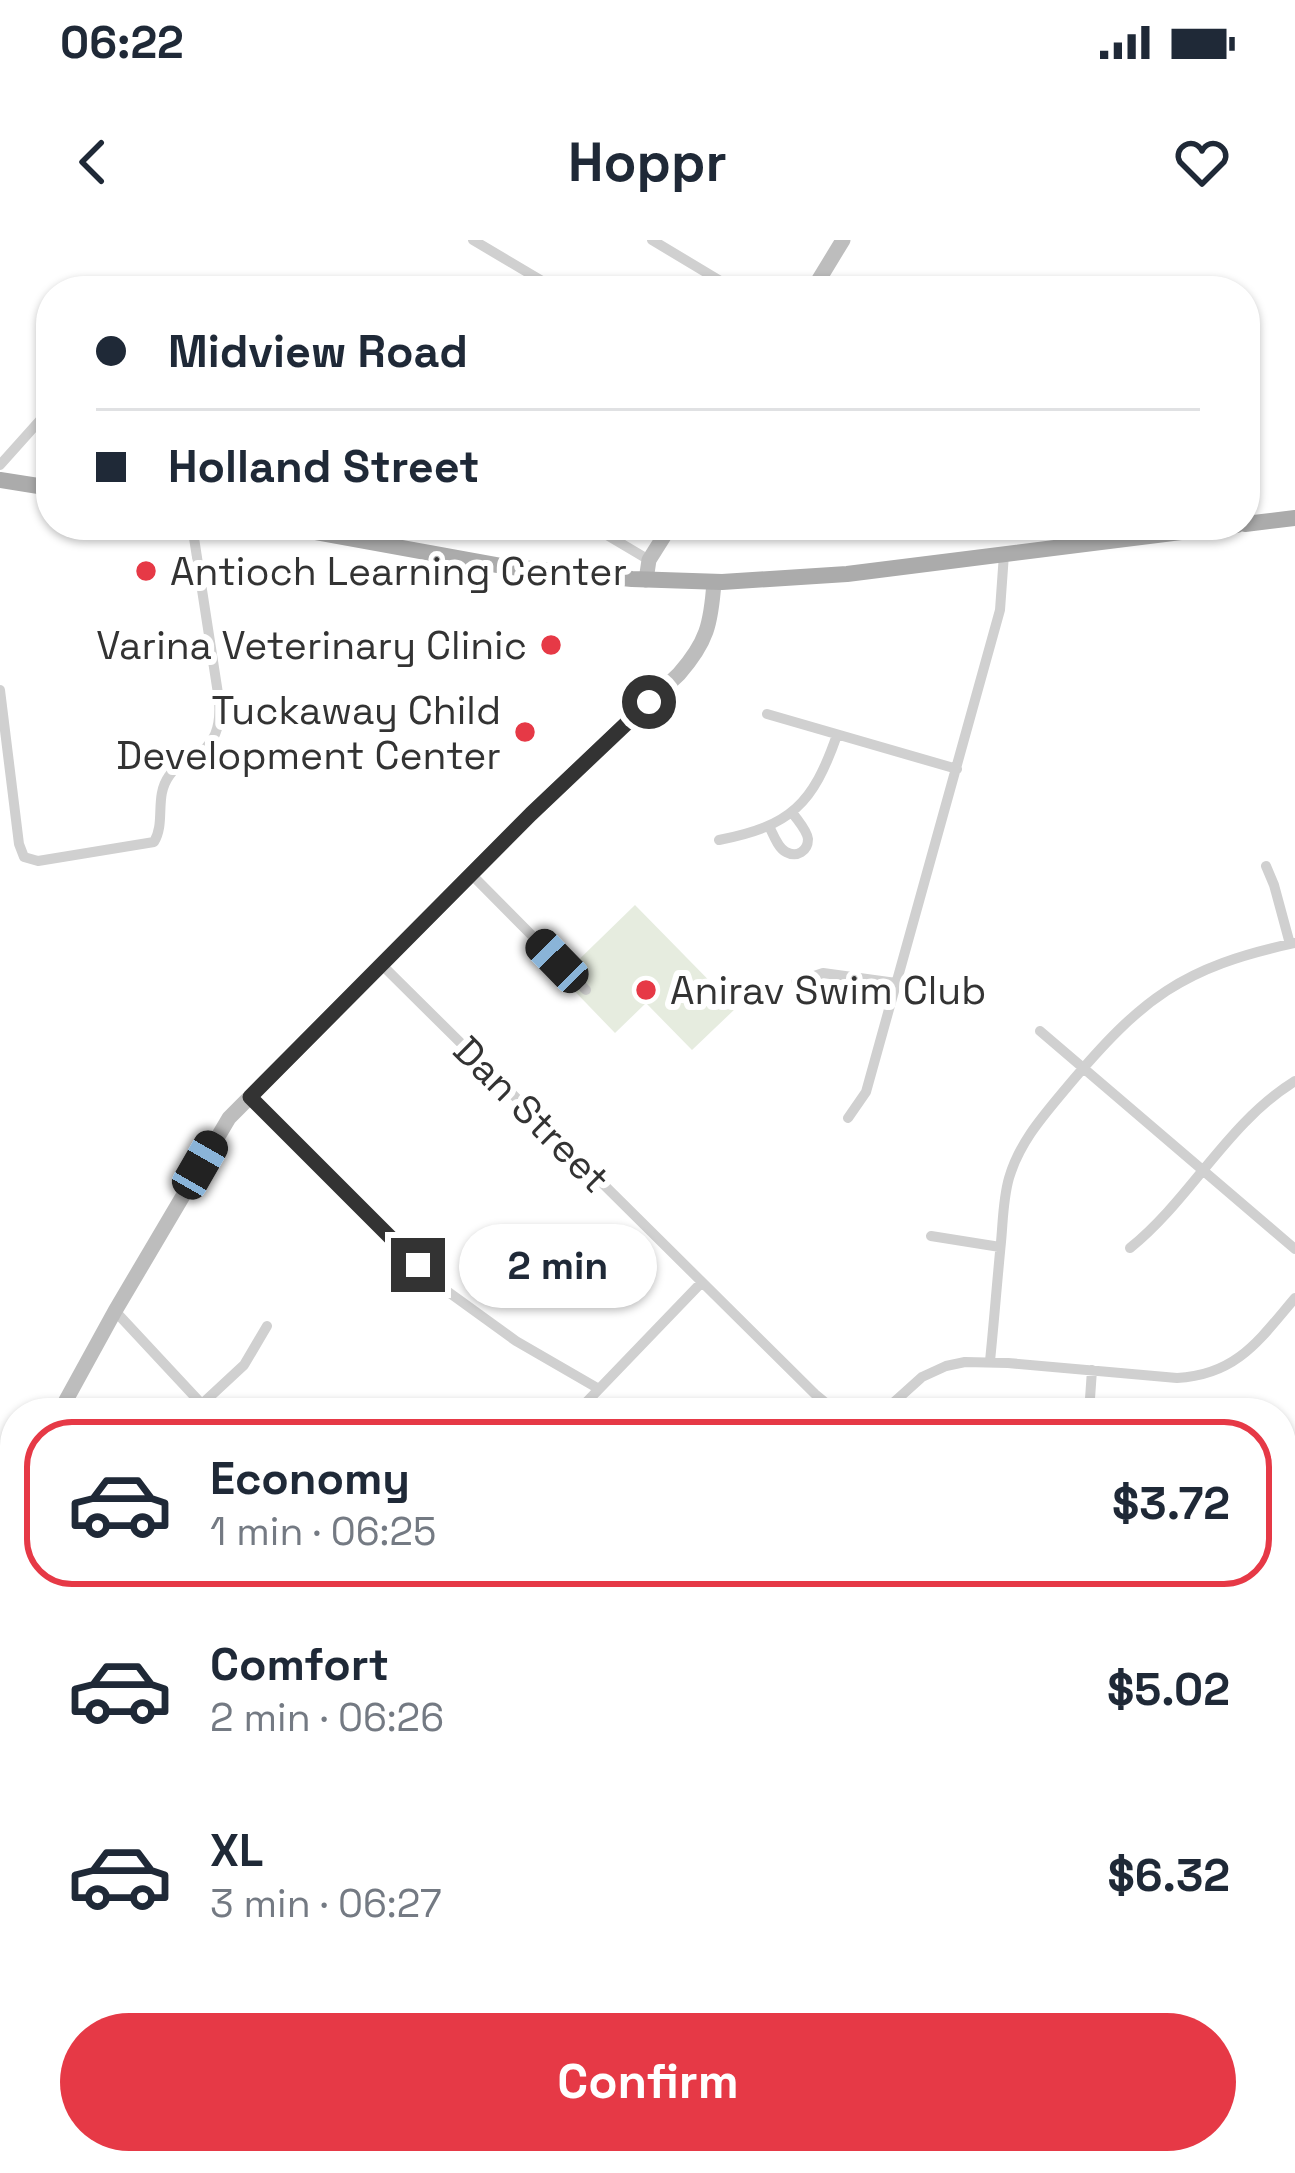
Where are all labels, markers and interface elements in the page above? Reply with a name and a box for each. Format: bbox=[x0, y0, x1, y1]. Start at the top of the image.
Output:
text: 06:22 bbox=[60, 14, 184, 71]
text: Hoppr bbox=[568, 128, 727, 197]
icon: back bbox=[60, 129, 126, 195]
icon: heart bbox=[1169, 129, 1235, 195]
text: Midview Road bbox=[168, 323, 468, 380]
text: Holland Street bbox=[168, 438, 479, 495]
place label: Antioch Learning Center bbox=[170, 547, 627, 596]
marker: Antioch Learning Center bbox=[133, 558, 159, 584]
place label: Varina Veterinary Clinic bbox=[96, 621, 527, 670]
marker: Varina Veterinary Clinic bbox=[538, 632, 564, 658]
route start bbox=[622, 675, 676, 729]
place label: Tuckaway Child Development Center bbox=[116, 686, 501, 780]
marker: Tuckaway Child Development Center bbox=[512, 719, 538, 745]
car bbox=[519, 923, 595, 999]
place label: Anirav Swim Club bbox=[670, 966, 986, 1015]
marker: Anirav Swim Club bbox=[633, 977, 659, 1003]
street label: Dan Street bbox=[443, 1026, 620, 1203]
car bbox=[166, 1125, 234, 1205]
callout: 2 min bbox=[460, 1223, 658, 1307]
route end bbox=[391, 1238, 445, 1292]
text: 2 min bbox=[508, 1241, 608, 1290]
icon: car bbox=[66, 1449, 174, 1557]
text: Economy bbox=[210, 1450, 410, 1507]
text: $3.72 bbox=[1112, 1475, 1230, 1532]
text: 1 min · 06:25 bbox=[210, 1507, 436, 1556]
icon: car bbox=[66, 1635, 174, 1743]
text: Comfort bbox=[210, 1636, 389, 1693]
text: $5.02 bbox=[1107, 1661, 1230, 1718]
text: 2 min · 06:26 bbox=[210, 1693, 444, 1742]
icon: car bbox=[66, 1821, 174, 1929]
text: XL bbox=[210, 1822, 263, 1879]
text: $6.32 bbox=[1108, 1847, 1230, 1904]
text: 3 min · 06:27 bbox=[210, 1879, 442, 1928]
button: Confirm bbox=[60, 2013, 1236, 2151]

